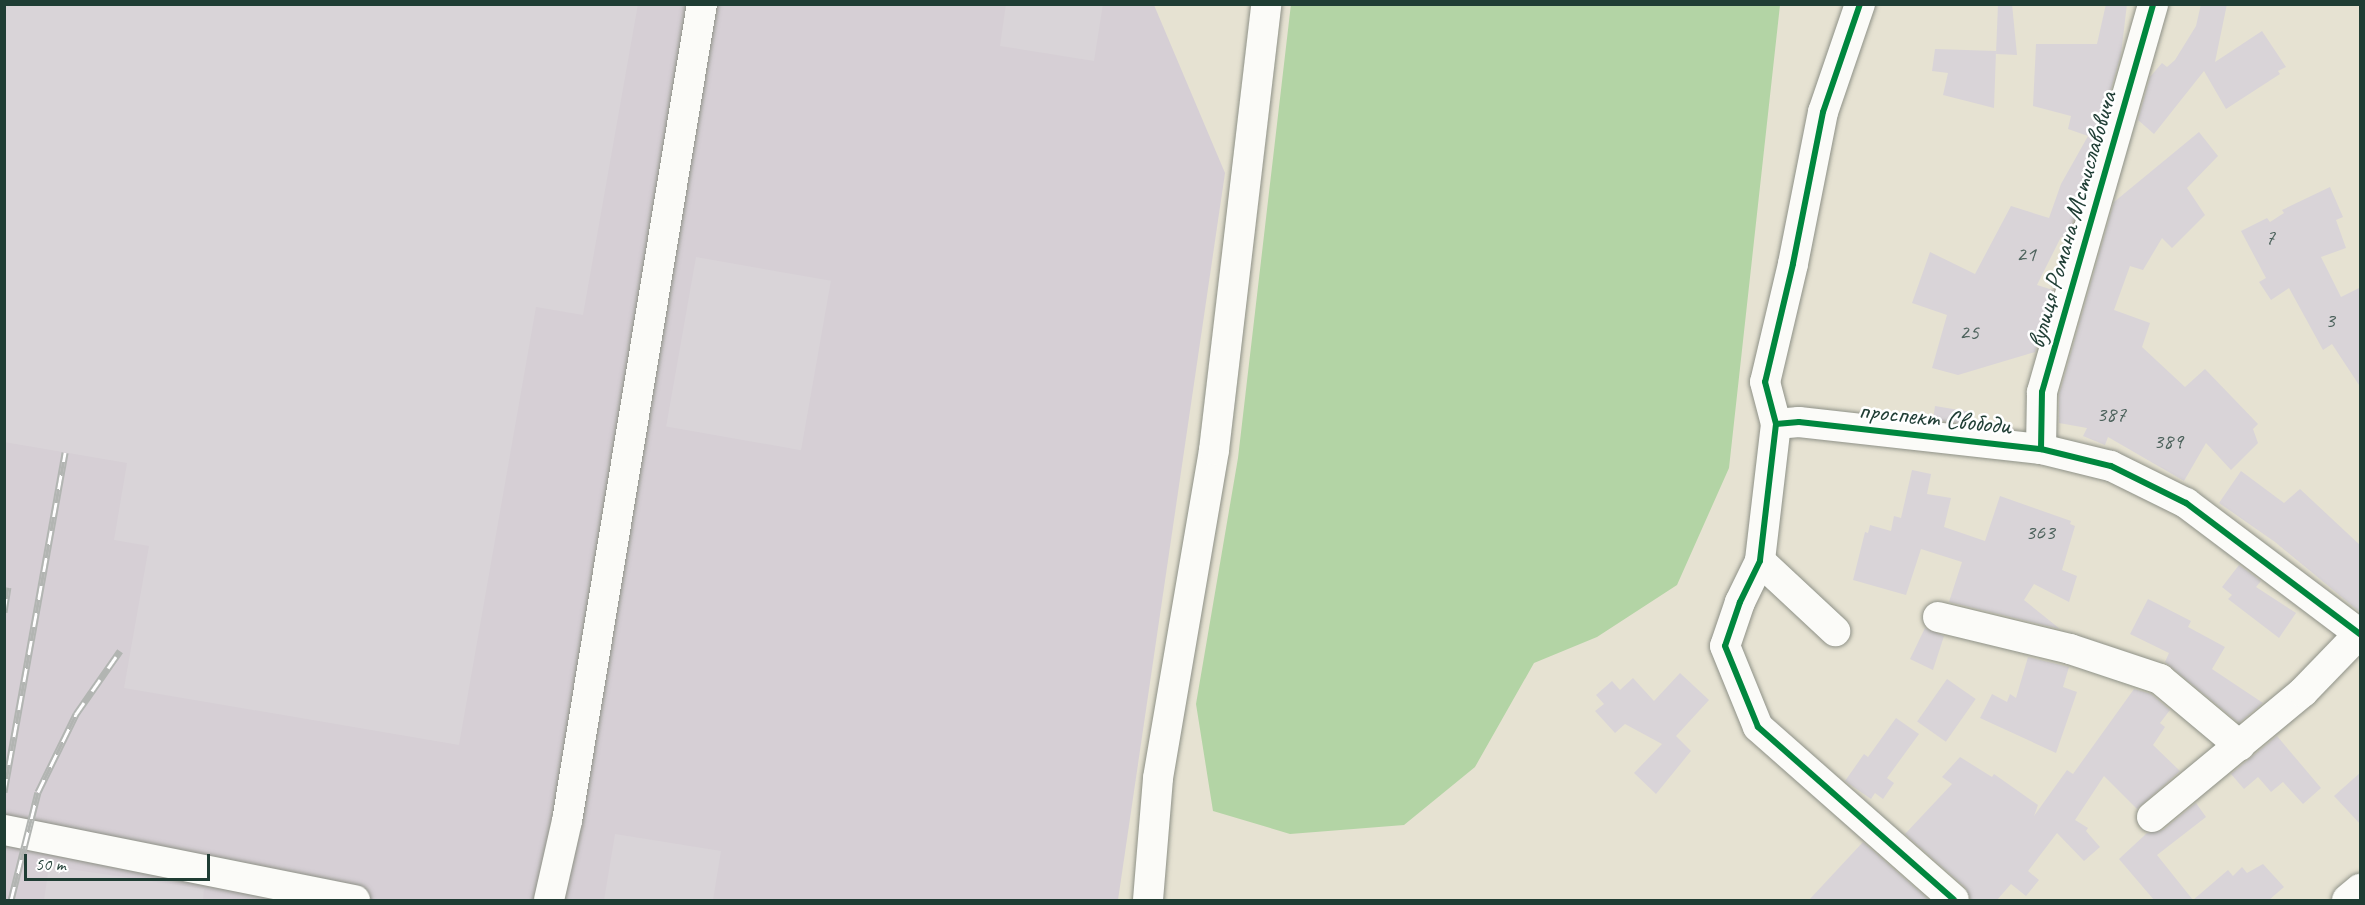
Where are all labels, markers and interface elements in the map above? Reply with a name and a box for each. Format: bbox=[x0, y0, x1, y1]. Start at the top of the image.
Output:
street label: вулиця Романа Мстиславовича bbox=[2020, 86, 2124, 354]
house number: 7 bbox=[2265, 225, 2275, 251]
house number: 21 bbox=[2016, 242, 2036, 268]
house number: 3 bbox=[2325, 308, 2335, 334]
house number: 25 bbox=[1959, 320, 1979, 346]
street label: проспект Свободи bbox=[1859, 395, 2011, 441]
house number: 387 bbox=[2096, 402, 2126, 428]
house number: 389 bbox=[2153, 429, 2183, 455]
house number: 363 bbox=[2025, 520, 2055, 546]
scale bar bbox=[27, 842, 213, 880]
text: 50 m bbox=[35, 853, 66, 875]

